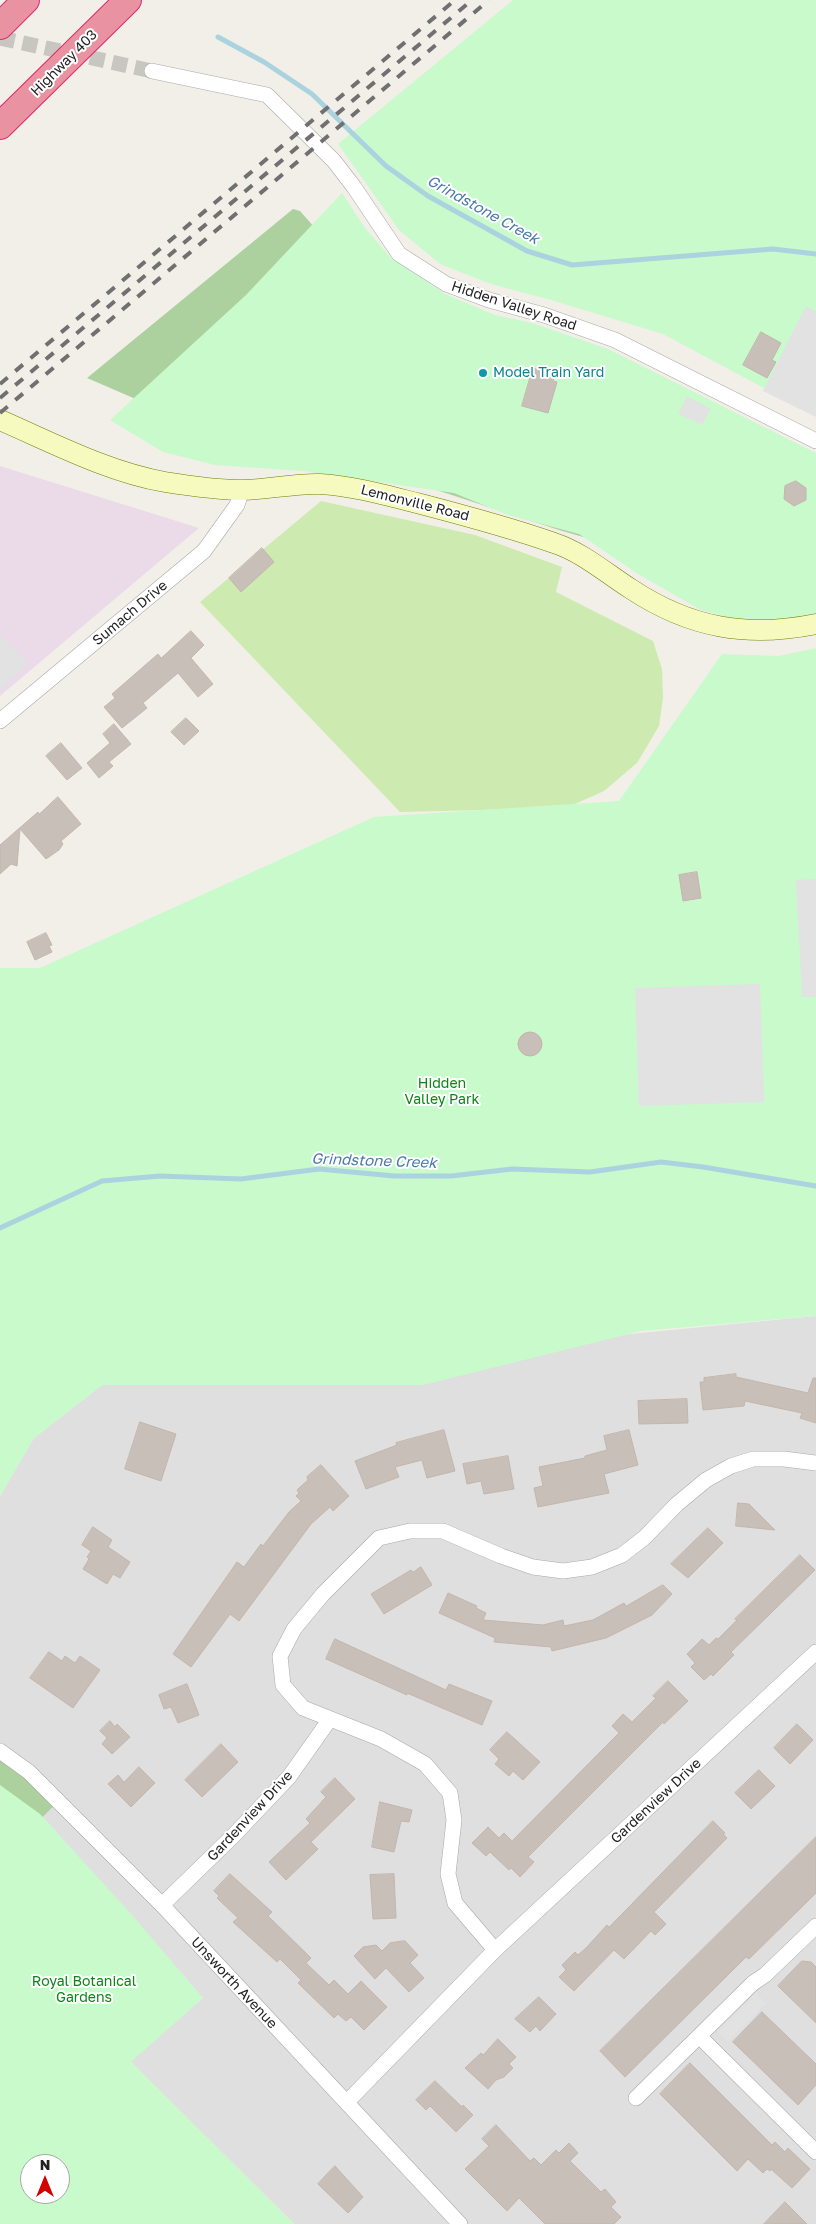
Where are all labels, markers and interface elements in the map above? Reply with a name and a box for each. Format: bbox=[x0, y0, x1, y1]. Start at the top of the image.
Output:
street label: Highway 403 bbox=[27, 26, 101, 100]
water label: Grindstone Creek bbox=[424, 172, 542, 248]
street label: Hidden Valley Road bbox=[449, 278, 579, 334]
place label: Model Train Yard bbox=[493, 365, 604, 381]
marker: Model Train Yard bbox=[477, 367, 489, 379]
street label: Lemonville Road bbox=[359, 481, 471, 525]
street label: Sumach Drive bbox=[89, 577, 171, 649]
park label: Hidden Valley Park bbox=[405, 1076, 479, 1108]
water label: Grindstone Creek bbox=[311, 1150, 437, 1172]
street label: Gardenview Drive bbox=[607, 1755, 705, 1847]
street label: Gardenview Drive bbox=[204, 1767, 296, 1865]
street label: Unsworth Avenue bbox=[187, 1934, 281, 2032]
park label: Royal Botanical Gardens bbox=[32, 1974, 136, 2006]
north arrow bbox=[20, 2154, 70, 2204]
text: N bbox=[40, 2156, 50, 2173]

